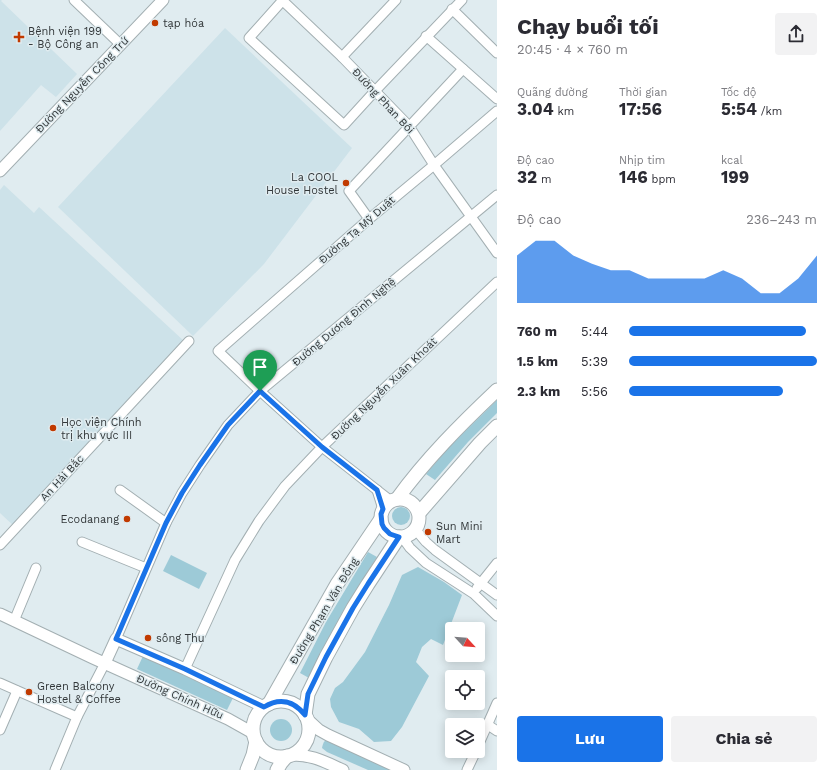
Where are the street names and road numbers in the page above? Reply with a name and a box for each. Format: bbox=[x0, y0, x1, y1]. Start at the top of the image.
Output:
street label: Đường Nguyễn Công Trứ bbox=[32, 33, 131, 136]
street label: Đường Phan Bôi bbox=[349, 66, 417, 137]
street label: Đường Tạ Mỹ Duật bbox=[316, 193, 398, 267]
street label: Đường Dương Đình Nghệ bbox=[290, 275, 398, 369]
street label: Đường Nguyễn Xuân Khoát bbox=[328, 334, 440, 443]
street label: An Hải Bắc bbox=[37, 452, 87, 504]
street label: Đường Phạm Văn Đồng bbox=[287, 555, 361, 667]
street label: Đường Chính Hữu bbox=[134, 672, 226, 722]

